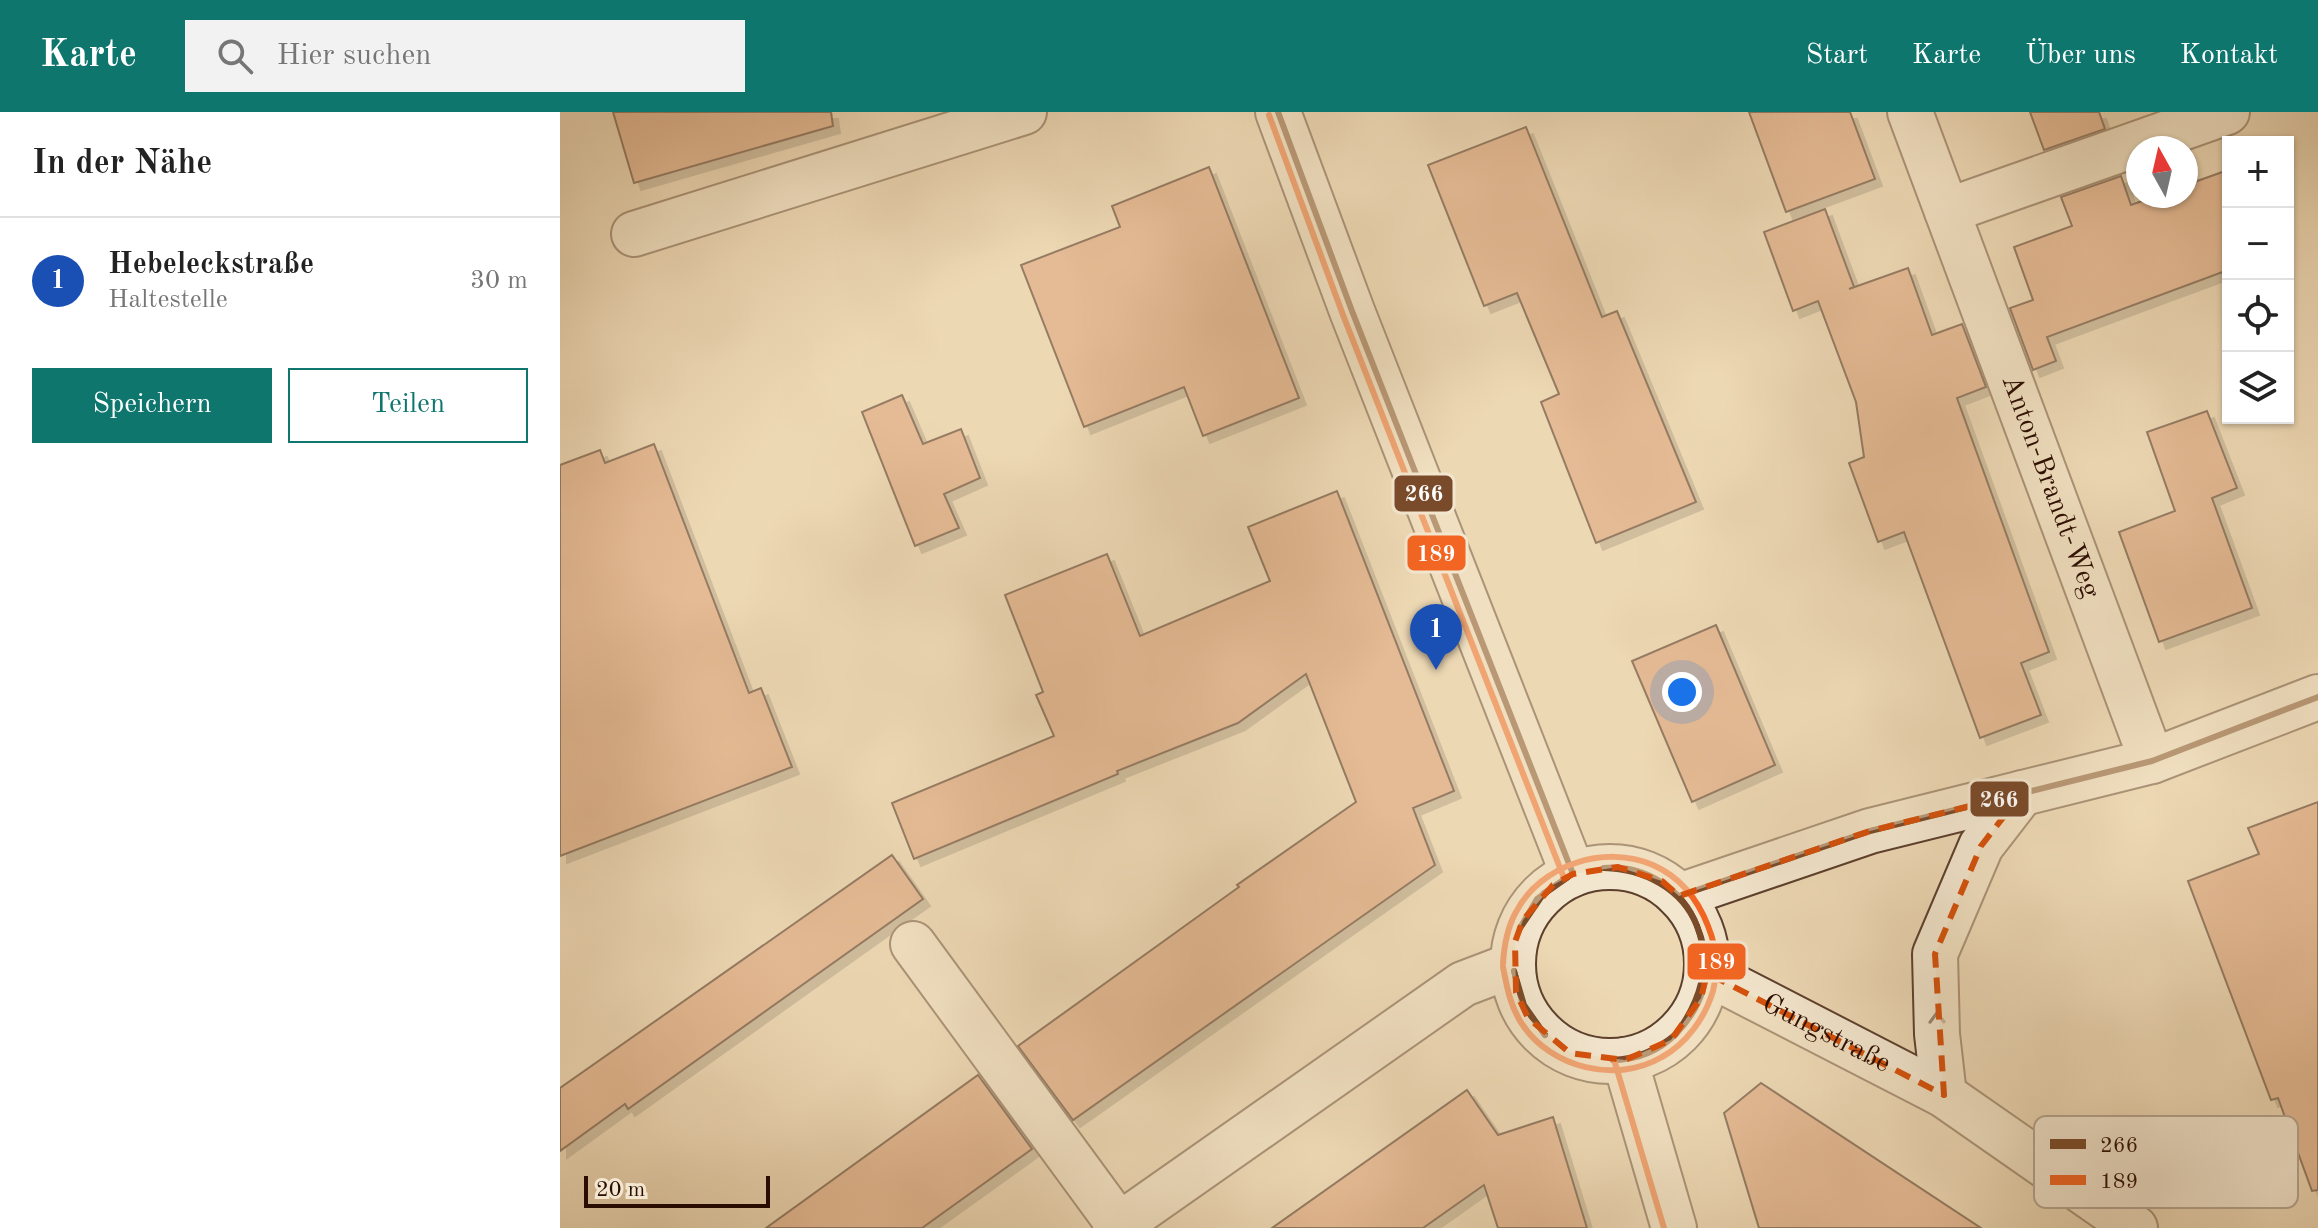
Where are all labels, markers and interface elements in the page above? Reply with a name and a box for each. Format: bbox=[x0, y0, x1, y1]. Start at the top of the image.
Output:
search box bbox=[185, 20, 745, 92]
icon: search bbox=[213, 34, 257, 78]
text: Karte bbox=[40, 37, 137, 75]
text: Hier suchen bbox=[277, 41, 432, 71]
text: Start bbox=[1806, 42, 1868, 70]
text: Karte bbox=[1912, 42, 1981, 70]
text: Über uns bbox=[2025, 42, 2136, 70]
text: Kontakt bbox=[2180, 42, 2278, 70]
north arrow bbox=[2126, 136, 2198, 208]
map controls bbox=[2222, 136, 2294, 424]
button: + bbox=[2222, 136, 2294, 208]
text: In der Nähe bbox=[32, 147, 212, 181]
button: − bbox=[2222, 208, 2294, 280]
text: Hebeleckstraße bbox=[108, 250, 314, 280]
text: 1 bbox=[50, 268, 66, 294]
text: 30 m bbox=[470, 268, 528, 294]
button: locate bbox=[2222, 280, 2294, 352]
text: Haltestelle bbox=[108, 287, 228, 313]
button: layers bbox=[2222, 352, 2294, 424]
button: Speichern bbox=[32, 368, 272, 443]
button: Teilen bbox=[288, 368, 528, 443]
street label: Anton-Brandt-Weg bbox=[1995, 372, 2104, 602]
line badge: 266 bbox=[1393, 474, 1454, 513]
text: 266 bbox=[1405, 484, 1443, 506]
line badge: 189 bbox=[1406, 534, 1467, 572]
text: 189 bbox=[1417, 544, 1455, 566]
pin: 1 bbox=[1410, 604, 1462, 670]
your location bbox=[1662, 672, 1702, 712]
line badge: 266 bbox=[1969, 780, 2030, 818]
text: 266 bbox=[1980, 790, 2018, 812]
line badge: 189 bbox=[1686, 942, 1747, 981]
text: 189 bbox=[1697, 952, 1735, 974]
street label: Gungstraße bbox=[1757, 990, 1895, 1079]
one-way arrow bbox=[1928, 1011, 1946, 1024]
legend bbox=[2034, 1116, 2298, 1208]
text: 266 bbox=[2100, 1135, 2138, 1157]
text: 189 bbox=[2100, 1171, 2138, 1193]
scale bar bbox=[584, 1172, 770, 1208]
text: 20 m bbox=[596, 1179, 645, 1201]

